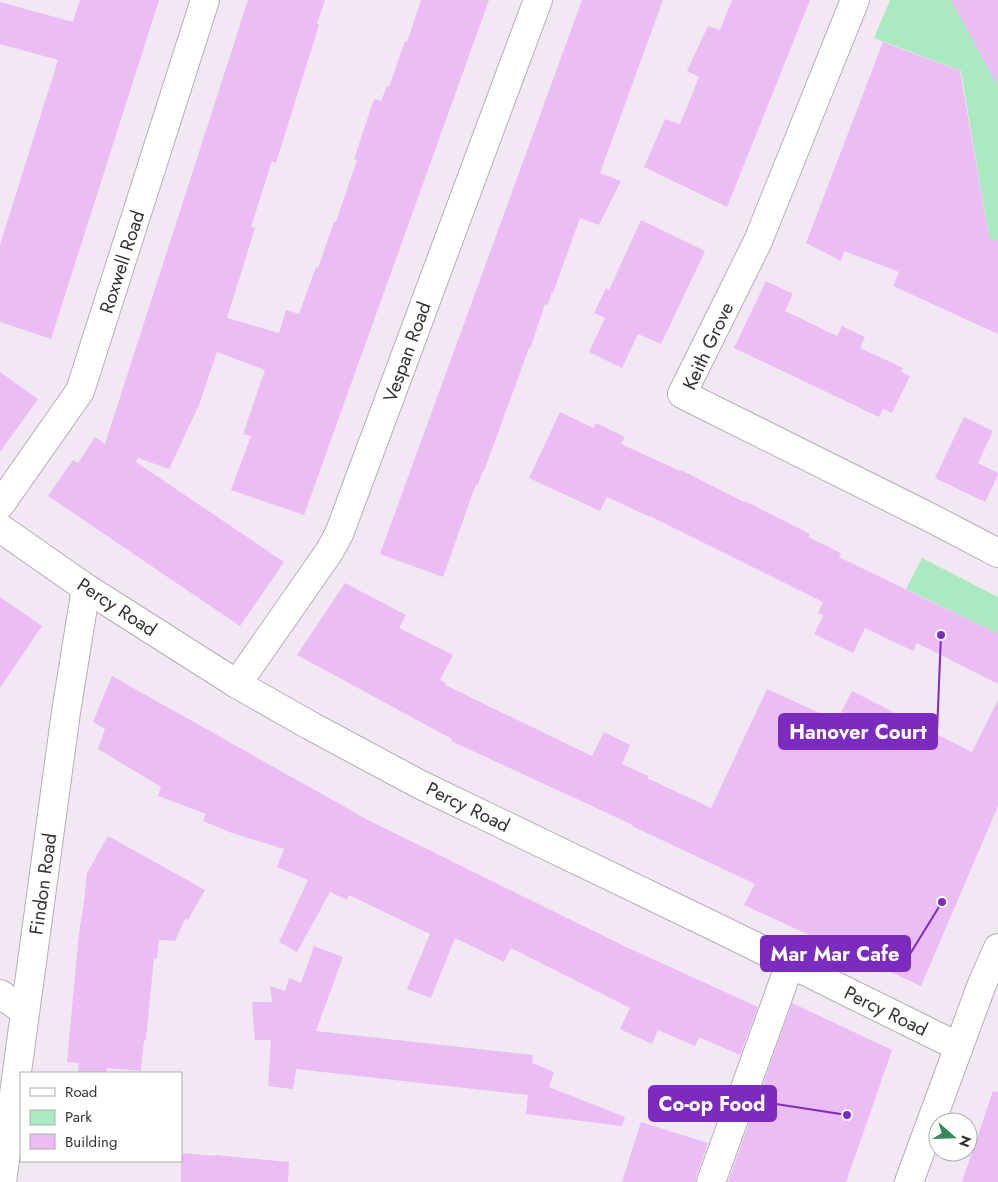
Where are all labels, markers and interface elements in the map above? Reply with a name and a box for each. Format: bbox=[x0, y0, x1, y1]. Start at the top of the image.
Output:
street label: Roxwell Road bbox=[93, 207, 151, 317]
street label: Keith Grove bbox=[676, 297, 740, 394]
street label: Vespan Road bbox=[376, 298, 438, 406]
street label: Percy Road bbox=[72, 571, 162, 643]
callout: Hanover Court bbox=[779, 714, 937, 749]
text: Hanover Court bbox=[789, 718, 927, 747]
street label: Percy Road bbox=[422, 775, 514, 839]
street label: Findon Road bbox=[23, 831, 63, 937]
callout: Mar Mar Cafe bbox=[761, 936, 910, 971]
text: Mar Mar Cafe bbox=[771, 940, 899, 969]
street label: Percy Road bbox=[840, 979, 932, 1043]
legend bbox=[20, 1072, 182, 1162]
text: Road bbox=[65, 1081, 97, 1103]
callout: Co-op Food bbox=[649, 1086, 776, 1121]
text: Co-op Food bbox=[659, 1090, 765, 1119]
text: Park bbox=[65, 1106, 92, 1128]
north arrow bbox=[928, 1112, 978, 1162]
text: Building bbox=[65, 1131, 117, 1153]
text: N bbox=[954, 1133, 977, 1150]

